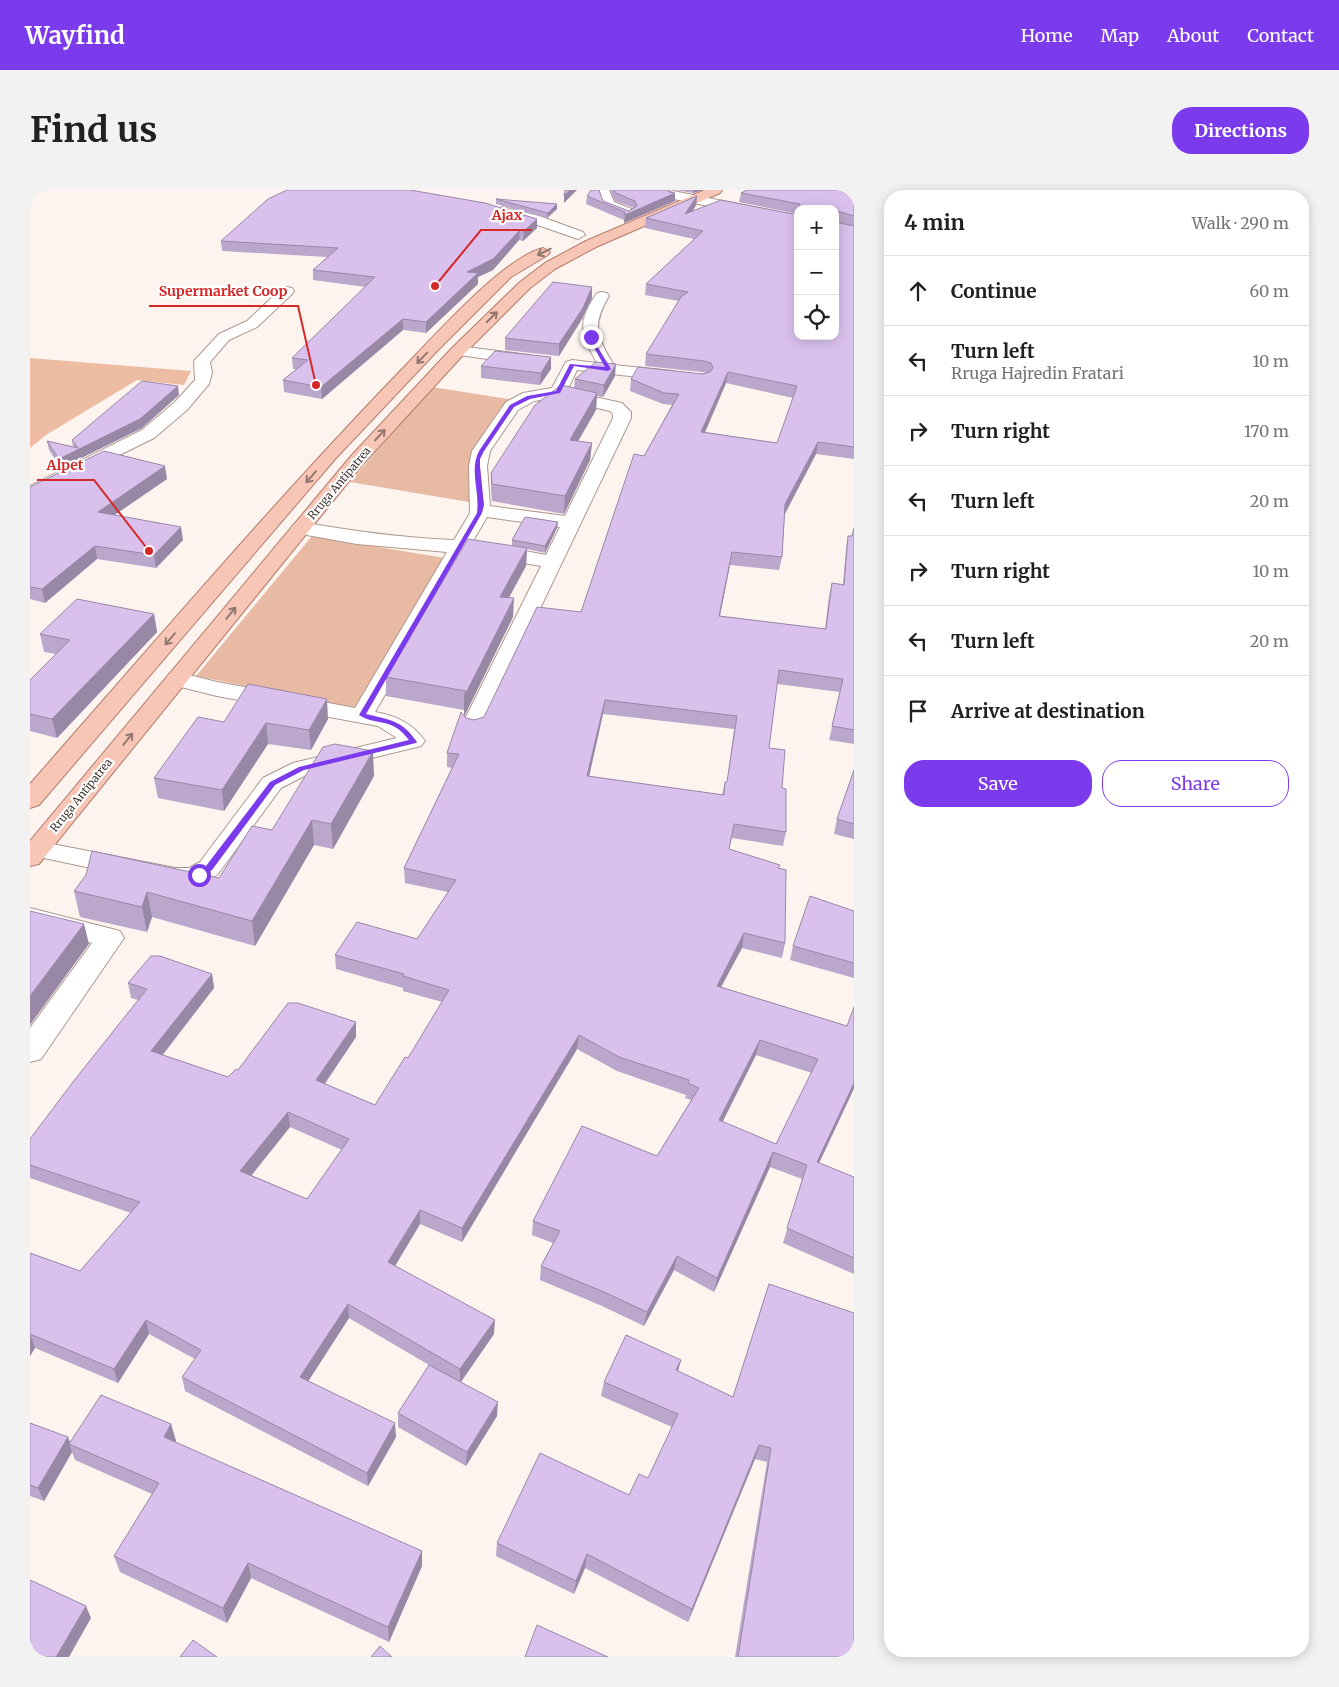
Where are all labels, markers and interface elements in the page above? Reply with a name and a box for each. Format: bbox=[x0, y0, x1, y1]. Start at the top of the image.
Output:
text: Wayfind bbox=[25, 20, 125, 51]
text: Home bbox=[1021, 24, 1073, 47]
text: Map bbox=[1101, 24, 1139, 47]
text: About bbox=[1167, 24, 1219, 47]
text: Contact bbox=[1247, 24, 1314, 47]
button: Directions bbox=[1172, 107, 1309, 154]
text: Find us bbox=[30, 108, 157, 152]
callout: Ajax bbox=[481, 201, 532, 230]
map controls bbox=[794, 205, 839, 340]
button: + bbox=[794, 205, 839, 250]
text: Ajax bbox=[491, 206, 523, 224]
text: 4 min bbox=[904, 209, 965, 236]
text: Walk · 290 m bbox=[1192, 213, 1289, 233]
one-way arrow bbox=[537, 248, 552, 257]
button: − bbox=[794, 250, 839, 295]
callout: Supermarket Coop bbox=[149, 277, 298, 306]
icon: ahead bbox=[904, 277, 932, 305]
text: Continue bbox=[951, 279, 1037, 303]
text: 60 m bbox=[1249, 281, 1289, 301]
text: Supermarket Coop bbox=[159, 282, 287, 300]
button: locate bbox=[794, 295, 839, 340]
one-way arrow bbox=[486, 311, 498, 324]
route end bbox=[580, 326, 603, 349]
text: Turn left bbox=[951, 339, 1035, 363]
icon: left bbox=[904, 347, 932, 375]
text: 10 m bbox=[1252, 351, 1289, 371]
one-way arrow bbox=[416, 352, 428, 364]
text: Rruga Hajredin Fratari bbox=[951, 363, 1124, 383]
icon: right bbox=[904, 417, 932, 445]
text: Turn right bbox=[951, 419, 1050, 443]
text: 170 m bbox=[1244, 421, 1289, 441]
one-way arrow bbox=[374, 429, 386, 441]
street label: Rruga Antipatrea bbox=[305, 444, 374, 522]
callout: Alpet bbox=[37, 451, 94, 480]
text: Alpet bbox=[46, 456, 84, 474]
one-way arrow bbox=[305, 470, 317, 483]
icon: left bbox=[904, 487, 932, 515]
text: Turn left bbox=[951, 489, 1035, 513]
text: 20 m bbox=[1250, 491, 1289, 511]
icon: right bbox=[904, 557, 932, 585]
text: Turn right bbox=[951, 559, 1050, 583]
text: 10 m bbox=[1252, 561, 1289, 581]
one-way arrow bbox=[225, 607, 236, 620]
icon: left bbox=[904, 627, 932, 655]
text: Turn left bbox=[951, 629, 1035, 653]
text: 20 m bbox=[1250, 631, 1289, 651]
one-way arrow bbox=[164, 632, 176, 645]
icon: arrive bbox=[904, 697, 932, 725]
text: Arrive at destination bbox=[951, 699, 1145, 723]
one-way arrow bbox=[122, 733, 133, 746]
street label: Rruga Antipatrea bbox=[47, 755, 115, 835]
button: Save bbox=[904, 760, 1092, 807]
button: Share bbox=[1102, 760, 1289, 807]
route start bbox=[188, 864, 211, 887]

